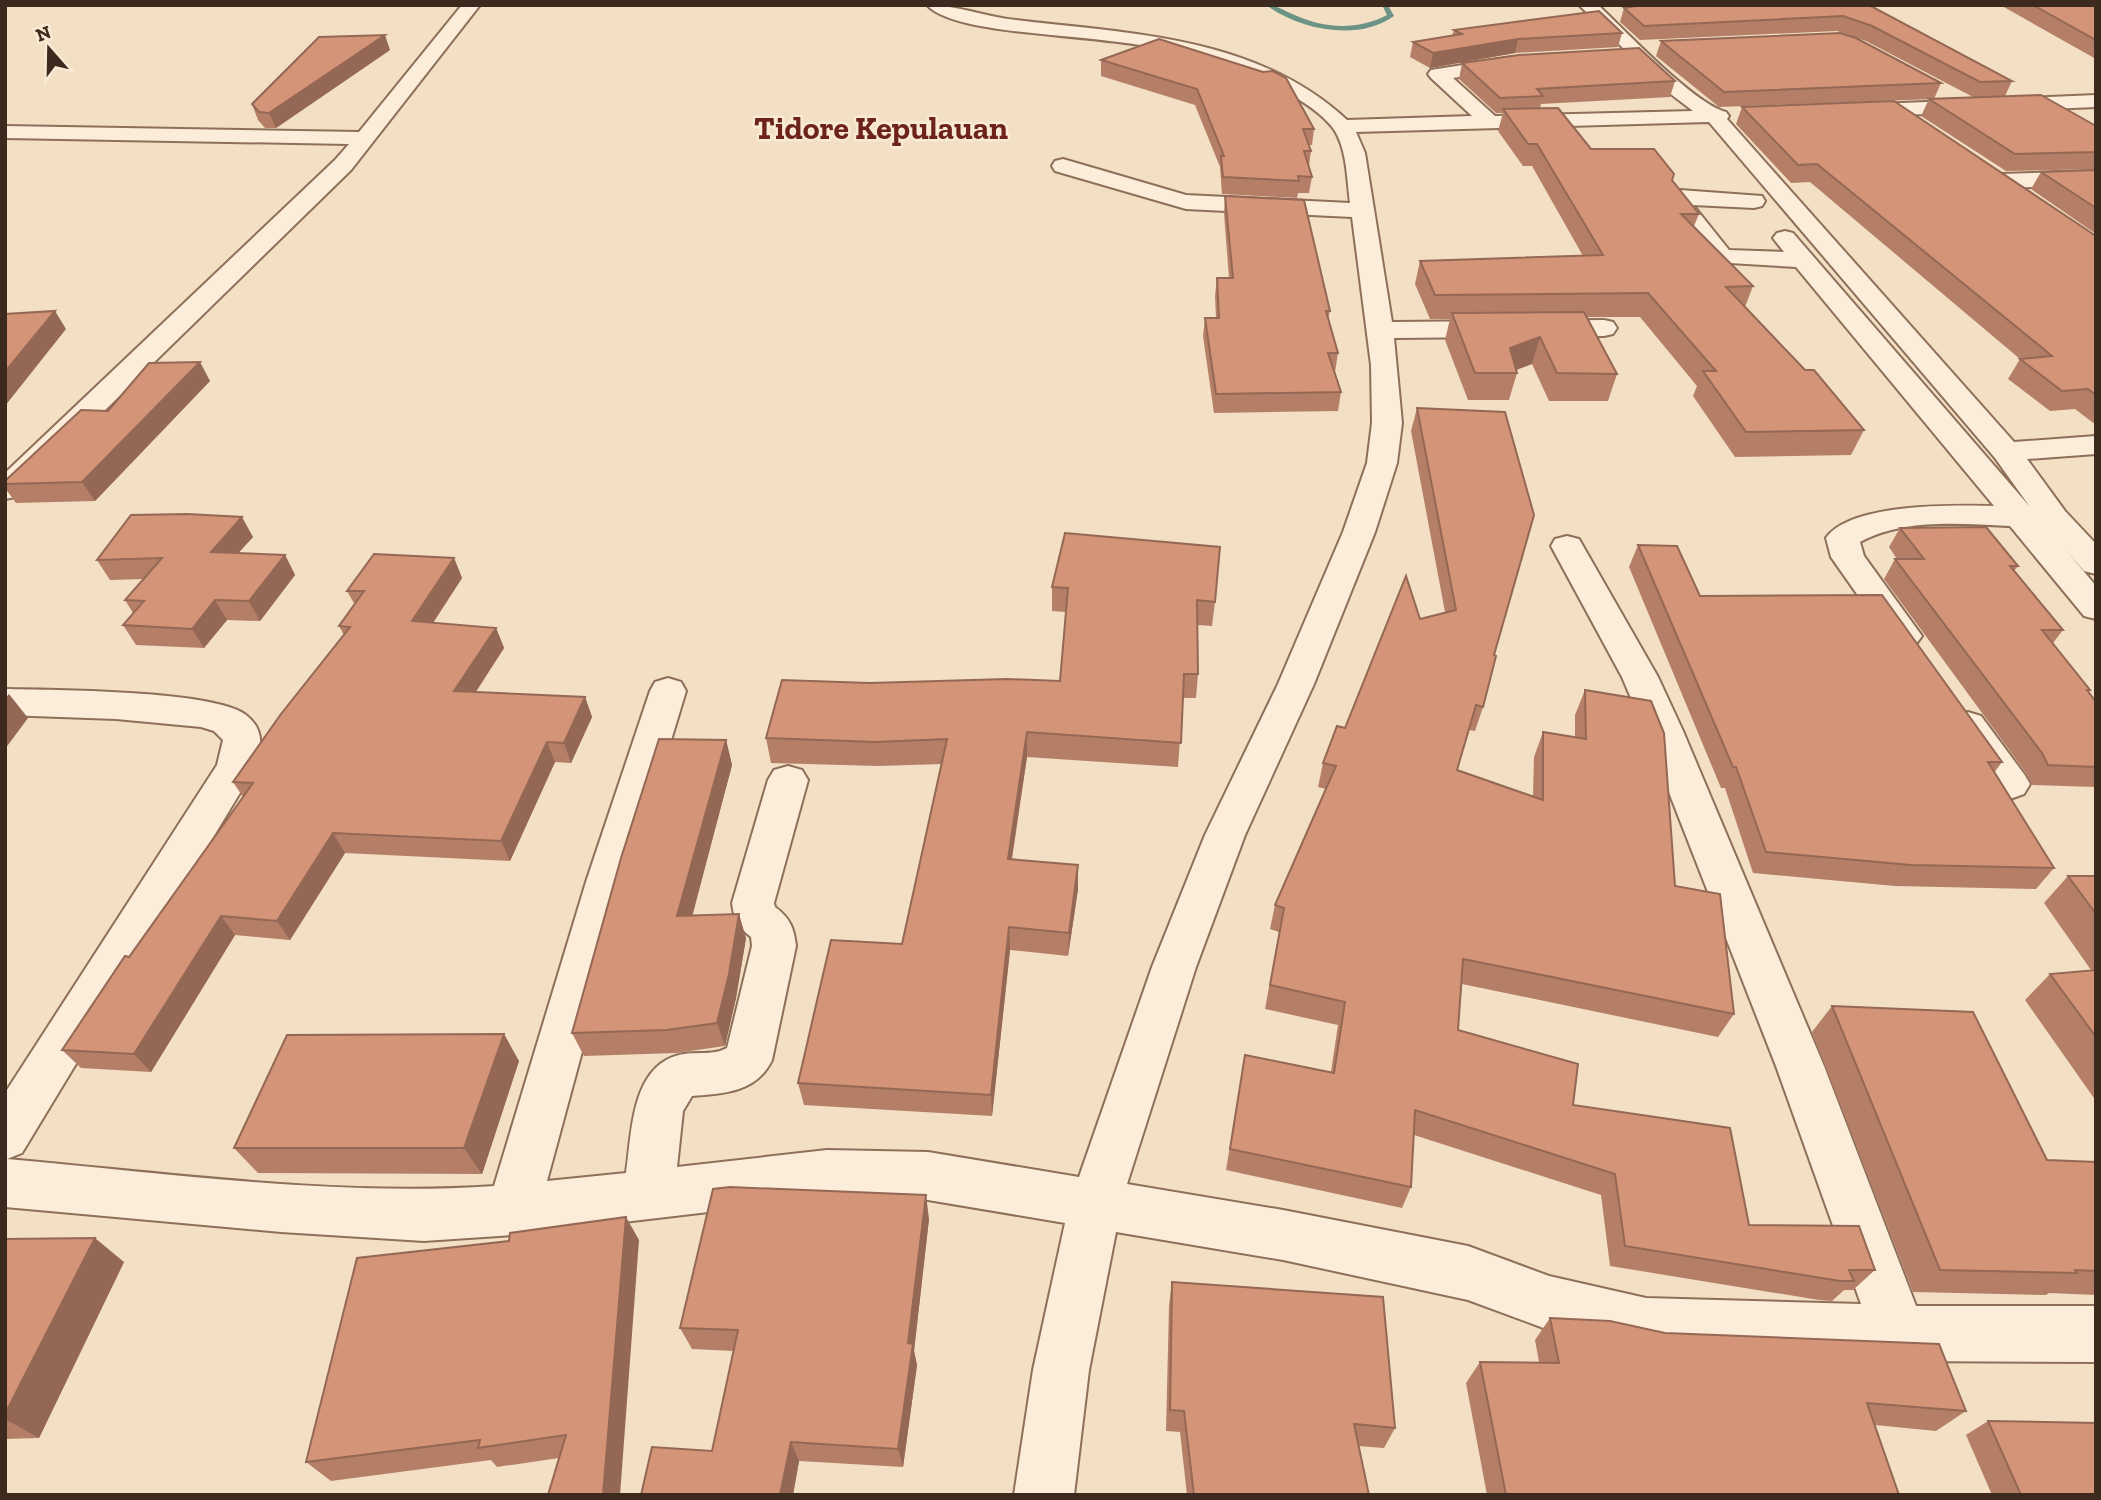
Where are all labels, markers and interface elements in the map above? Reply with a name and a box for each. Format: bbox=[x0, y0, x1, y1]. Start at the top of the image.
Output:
north arrow bbox=[14, 14, 84, 84]
text: N bbox=[33, 20, 54, 47]
district label: Tidore Kepulauan bbox=[754, 109, 1008, 147]

